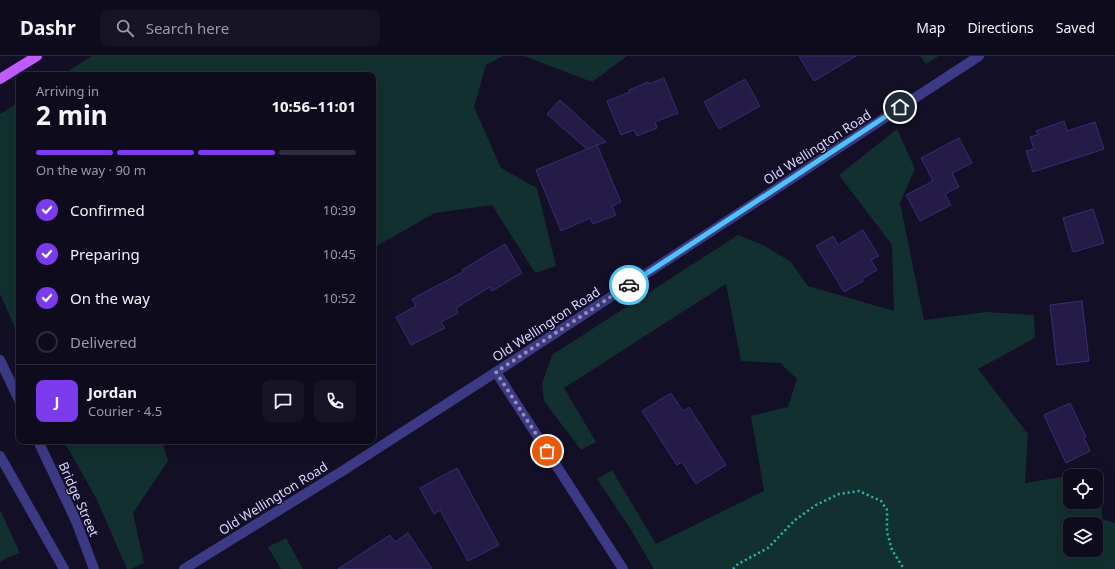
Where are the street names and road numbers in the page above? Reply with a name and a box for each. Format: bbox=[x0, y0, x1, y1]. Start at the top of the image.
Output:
street label: Old Wellington Road bbox=[760, 105, 874, 189]
street label: Old Wellington Road bbox=[489, 282, 603, 366]
street label: Old Wellington Road bbox=[215, 457, 331, 539]
street label: Bridge Street bbox=[54, 459, 104, 540]

